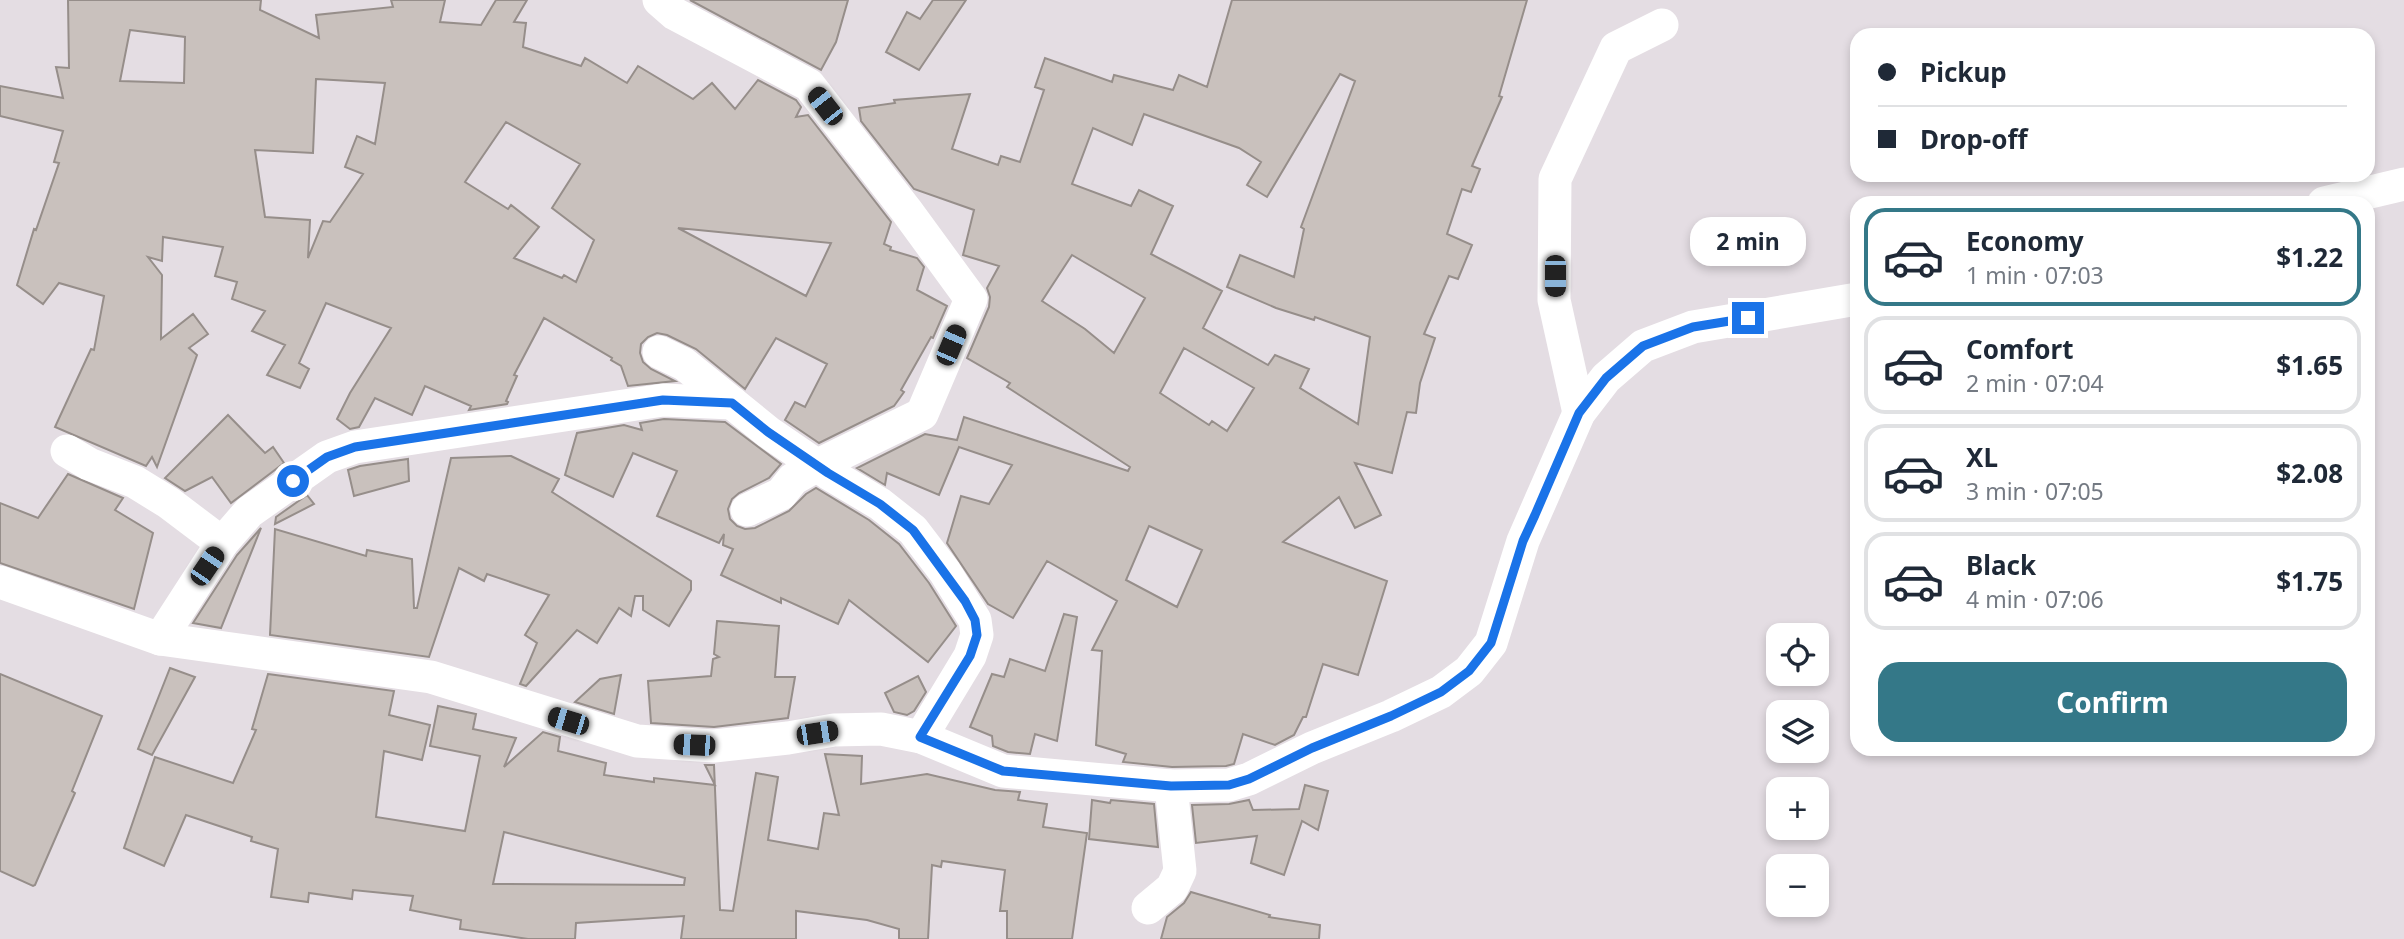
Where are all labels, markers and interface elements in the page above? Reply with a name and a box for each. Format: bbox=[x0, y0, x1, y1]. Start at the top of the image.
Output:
text: Pickup bbox=[1920, 54, 2007, 90]
car bbox=[804, 83, 847, 129]
text: Drop-off bbox=[1920, 121, 2027, 157]
callout: 2 min bbox=[1690, 216, 1806, 266]
text: Economy bbox=[1966, 223, 2084, 259]
text: 2 min bbox=[1716, 225, 1780, 257]
icon: car bbox=[1882, 226, 1945, 289]
text: $1.22 bbox=[2276, 239, 2343, 275]
car bbox=[1545, 255, 1566, 297]
text: 1 min · 07:03 bbox=[1966, 259, 2104, 291]
route end bbox=[1732, 302, 1764, 334]
car bbox=[934, 322, 969, 368]
text: Comfort bbox=[1966, 331, 2074, 367]
icon: car bbox=[1882, 334, 1945, 397]
text: $1.65 bbox=[2276, 347, 2343, 383]
text: 2 min · 07:04 bbox=[1966, 367, 2104, 399]
text: XL bbox=[1966, 439, 1998, 475]
icon: car bbox=[1882, 442, 1945, 505]
text: $2.08 bbox=[2276, 455, 2343, 491]
route start bbox=[277, 465, 309, 497]
text: 3 min · 07:05 bbox=[1966, 475, 2104, 507]
car bbox=[187, 543, 228, 589]
text: Black bbox=[1966, 547, 2036, 583]
icon: car bbox=[1882, 550, 1945, 613]
text: $1.75 bbox=[2276, 563, 2343, 599]
text: 4 min · 07:06 bbox=[1966, 583, 2104, 615]
map controls bbox=[1766, 623, 1829, 917]
button: locate bbox=[1766, 623, 1829, 686]
button: Confirm bbox=[1878, 662, 2347, 742]
button: layers bbox=[1766, 700, 1829, 763]
car bbox=[545, 705, 592, 737]
car bbox=[795, 719, 840, 747]
car bbox=[673, 734, 716, 756]
button: + bbox=[1766, 777, 1829, 840]
button: − bbox=[1766, 854, 1829, 917]

